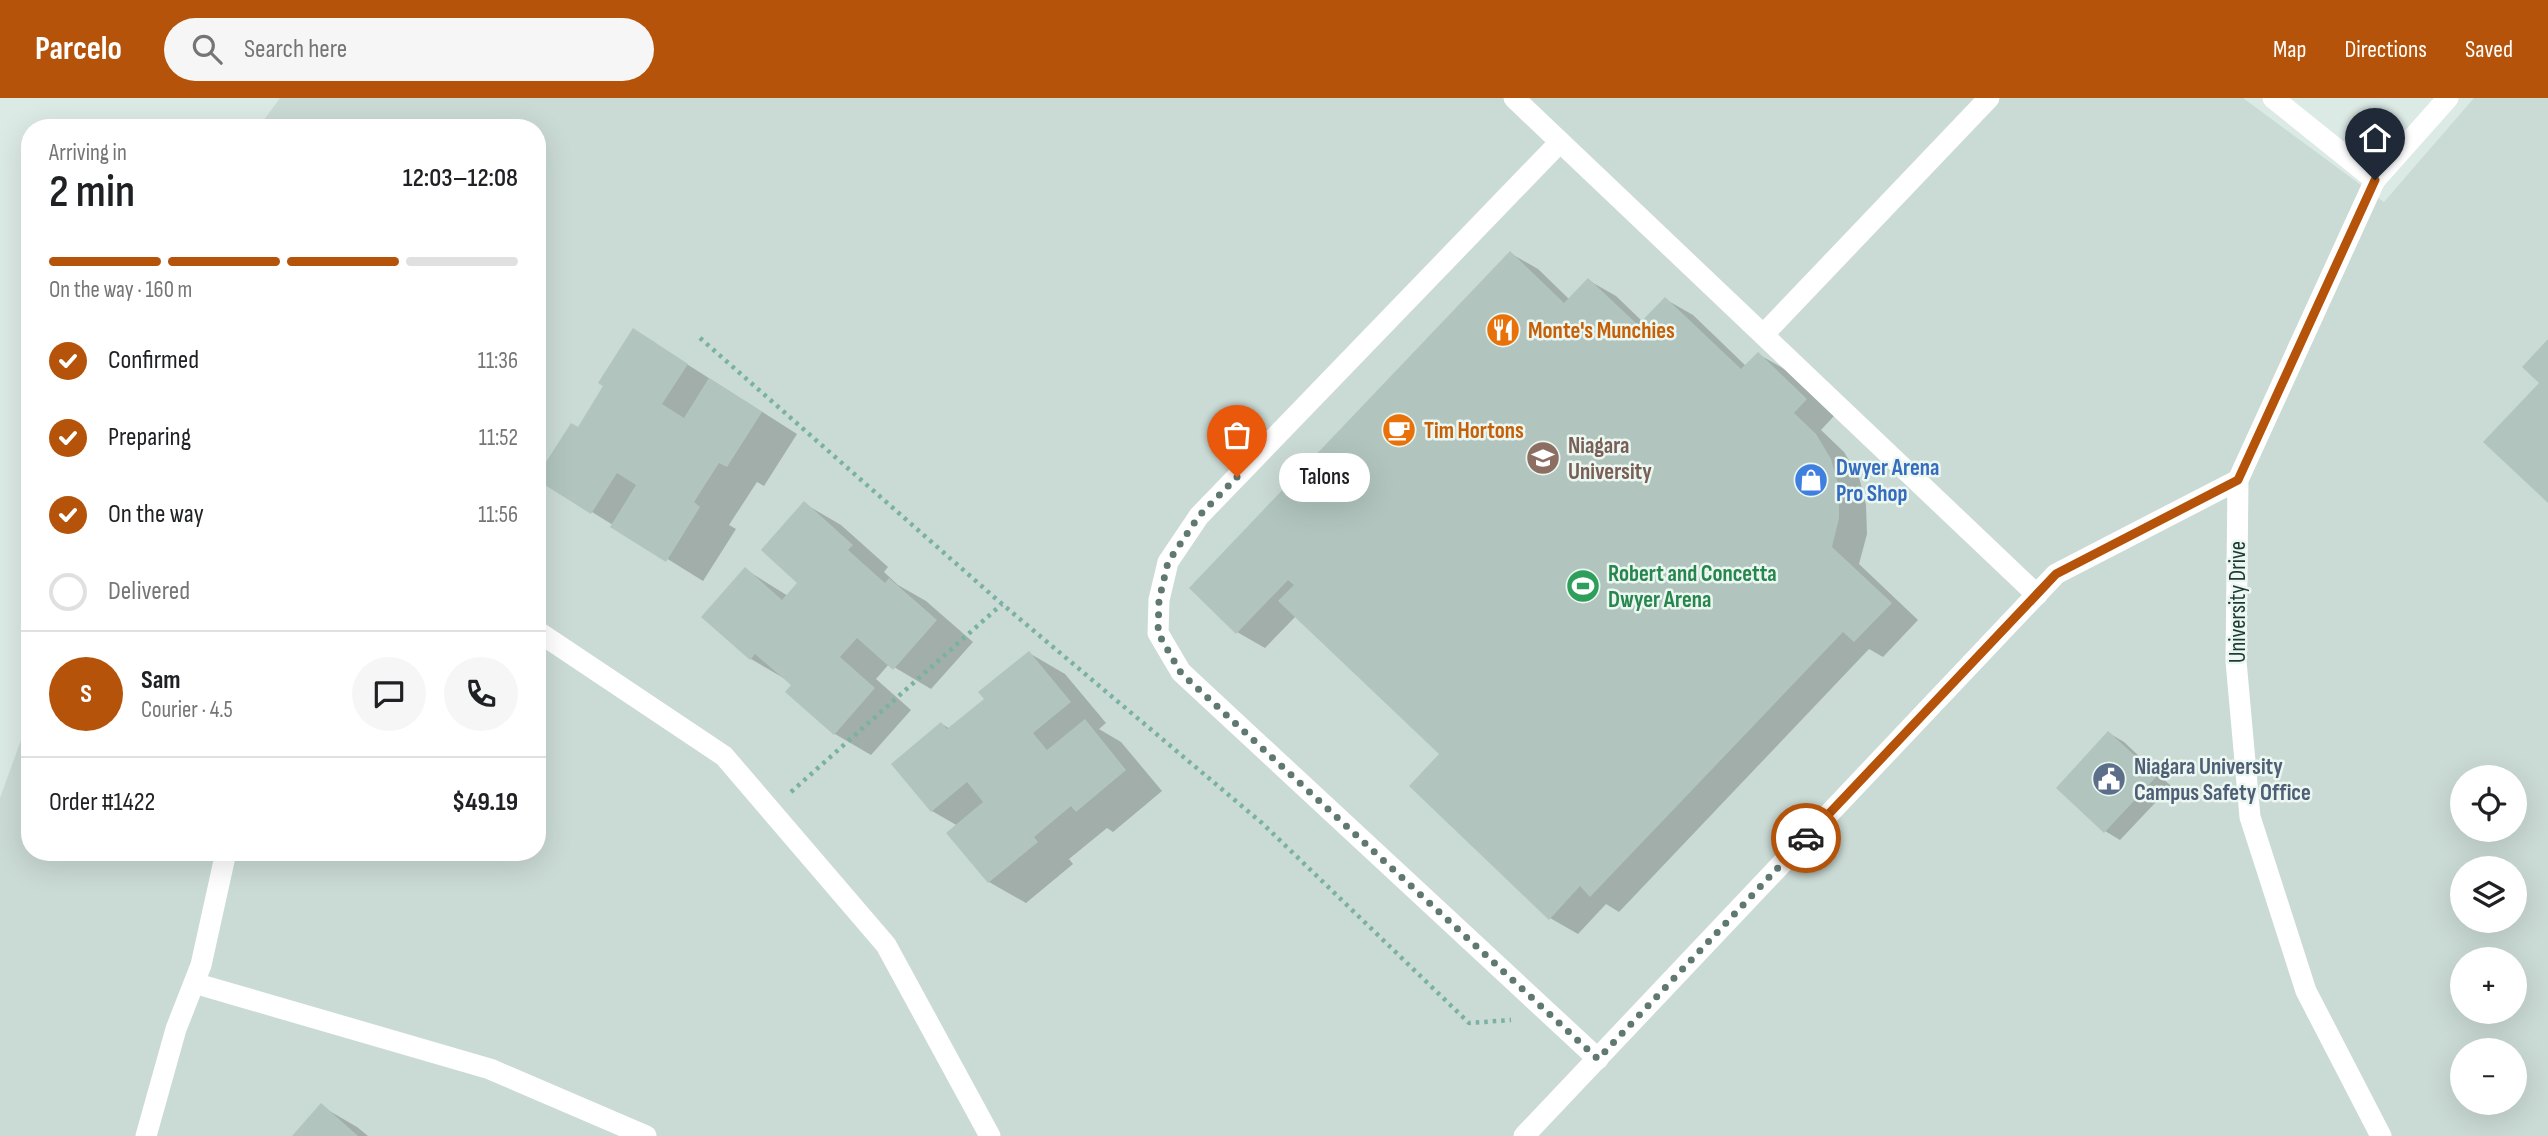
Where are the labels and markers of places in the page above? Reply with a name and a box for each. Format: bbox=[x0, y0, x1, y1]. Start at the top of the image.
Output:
pin bbox=[2345, 108, 2405, 180]
restaurant icon: Monte's Munchies bbox=[1484, 311, 1522, 349]
place label: Monte's Munchies bbox=[1528, 317, 1675, 345]
pin bbox=[1207, 405, 1267, 477]
cafe icon: Tim Hortons bbox=[1380, 411, 1418, 449]
place label: Tim Hortons bbox=[1424, 417, 1524, 445]
place label: Niagara University bbox=[1568, 432, 1652, 486]
school or university icon: Niagara University bbox=[1524, 439, 1562, 477]
callout: Talons bbox=[1279, 452, 1370, 502]
place label: Dwyer Arena Pro Shop bbox=[1836, 454, 1939, 508]
shop icon: Dwyer Arena Pro Shop bbox=[1792, 461, 1830, 499]
place label: Robert and Concetta Dwyer Arena bbox=[1608, 560, 1777, 614]
sports icon: Robert and Concetta Dwyer Arena bbox=[1564, 567, 1602, 605]
place label: Niagara University Campus Safety Office bbox=[2134, 753, 2311, 807]
public building icon: Niagara University Campus Safety Office bbox=[2090, 760, 2128, 798]

